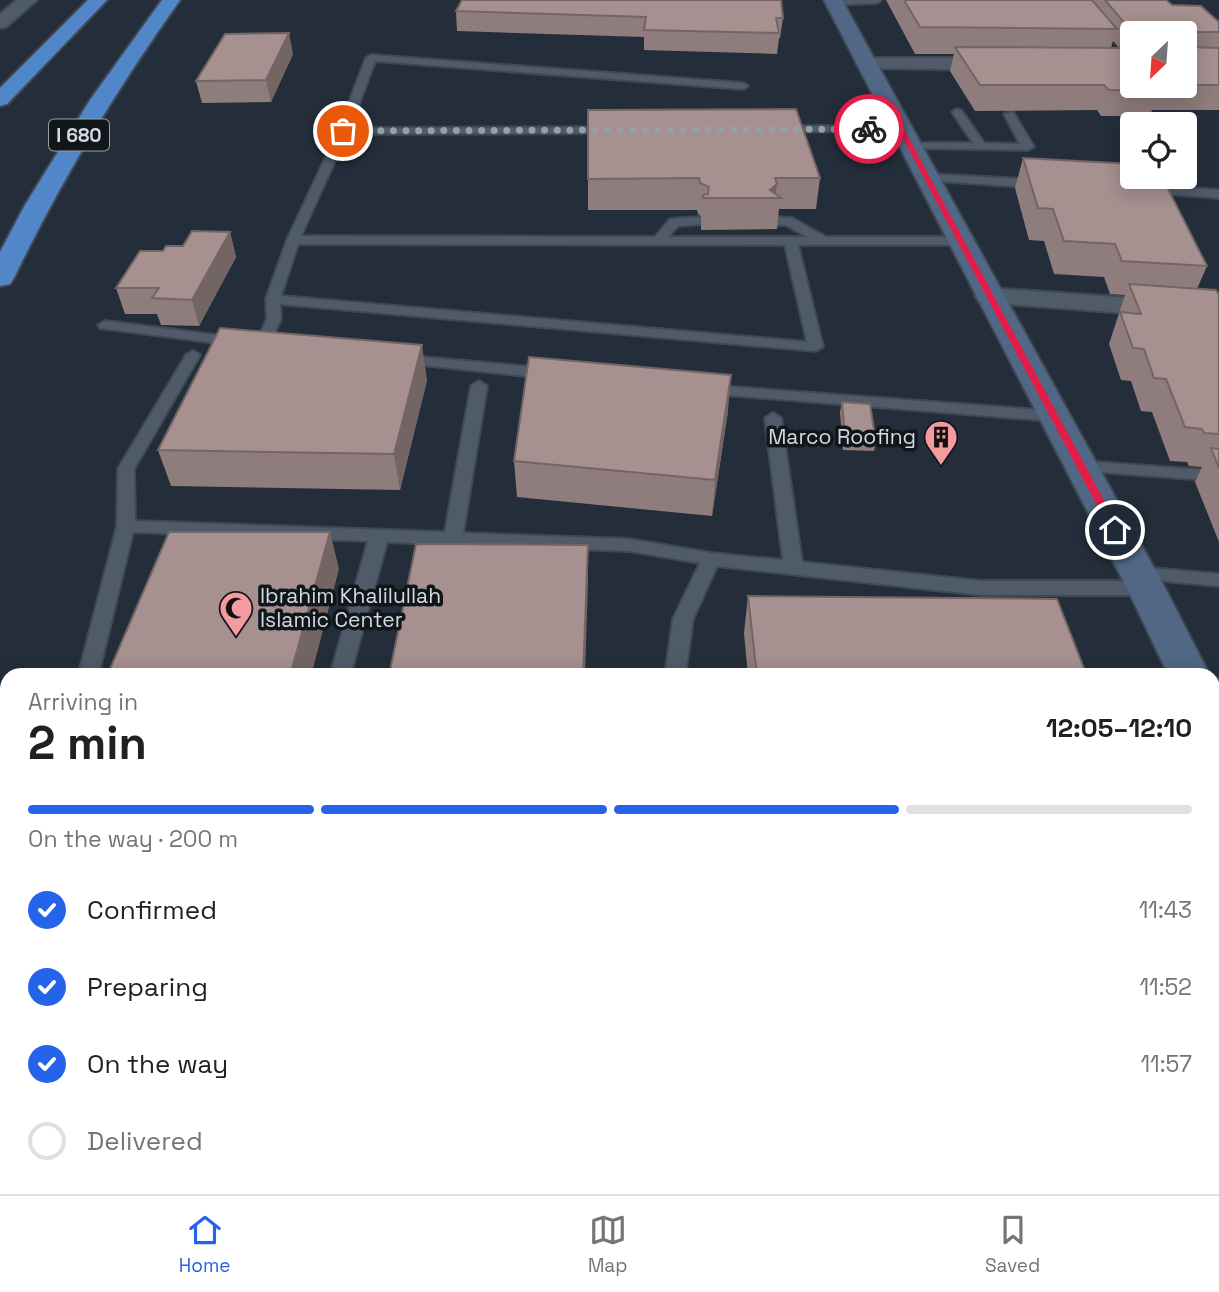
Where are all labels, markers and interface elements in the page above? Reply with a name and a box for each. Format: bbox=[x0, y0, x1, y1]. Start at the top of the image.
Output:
north arrow bbox=[1120, 21, 1197, 98]
map controls bbox=[1120, 21, 1197, 189]
courier bbox=[834, 94, 904, 164]
pin bbox=[313, 101, 373, 161]
icon: bike bbox=[850, 110, 888, 148]
icon: bag bbox=[324, 112, 362, 150]
button: locate bbox=[1120, 112, 1197, 189]
road number: I 680 bbox=[49, 119, 109, 150]
building icon: Marco Roofing bbox=[922, 418, 960, 467]
place label: Marco Roofing bbox=[768, 423, 916, 450]
pin bbox=[1085, 500, 1145, 560]
icon: home bbox=[1096, 511, 1134, 549]
place label: Ibrahim Khalilullah Islamic Center bbox=[260, 582, 441, 633]
mosque icon: Ibrahim Khalilullah Islamic Center bbox=[217, 589, 255, 638]
text: Arriving in bbox=[28, 687, 138, 717]
text: 12:05–12:10 bbox=[1046, 711, 1192, 745]
text: 2 min bbox=[28, 714, 147, 772]
text: On the way · 200 m bbox=[28, 824, 238, 854]
icon: check bbox=[28, 891, 66, 929]
text: Confirmed bbox=[87, 893, 217, 927]
text: 11:43 bbox=[1139, 895, 1192, 925]
icon: check bbox=[28, 968, 66, 1006]
text: Preparing bbox=[87, 970, 208, 1004]
text: 11:52 bbox=[1139, 972, 1192, 1002]
icon: check bbox=[28, 1045, 66, 1083]
text: On the way bbox=[87, 1047, 228, 1081]
text: 11:57 bbox=[1140, 1049, 1192, 1079]
text: Delivered bbox=[87, 1124, 203, 1158]
tab: Home bbox=[179, 1211, 230, 1278]
tab: Map bbox=[588, 1211, 627, 1278]
tab: Saved bbox=[985, 1211, 1040, 1278]

